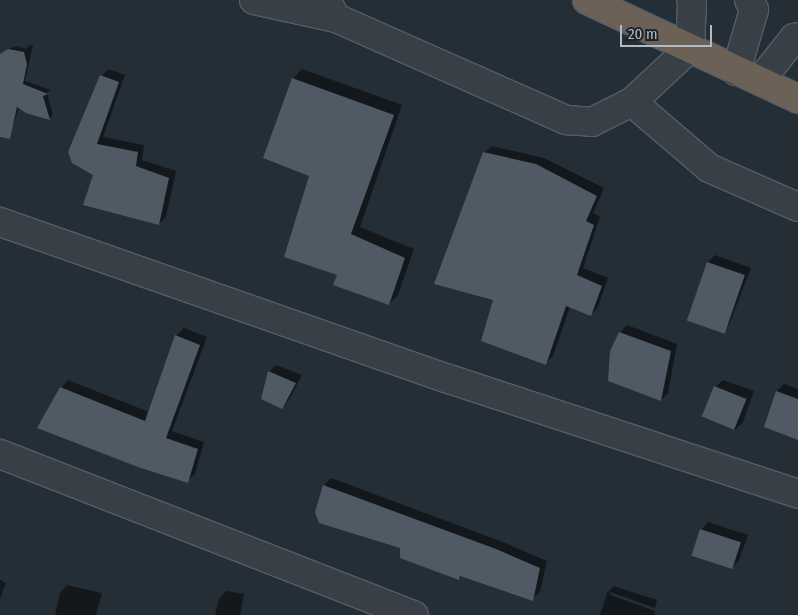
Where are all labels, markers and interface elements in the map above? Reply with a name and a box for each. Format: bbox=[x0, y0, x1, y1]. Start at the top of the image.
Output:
scale bar bbox=[623, 15, 716, 47]
text: 20 m bbox=[628, 25, 658, 43]

